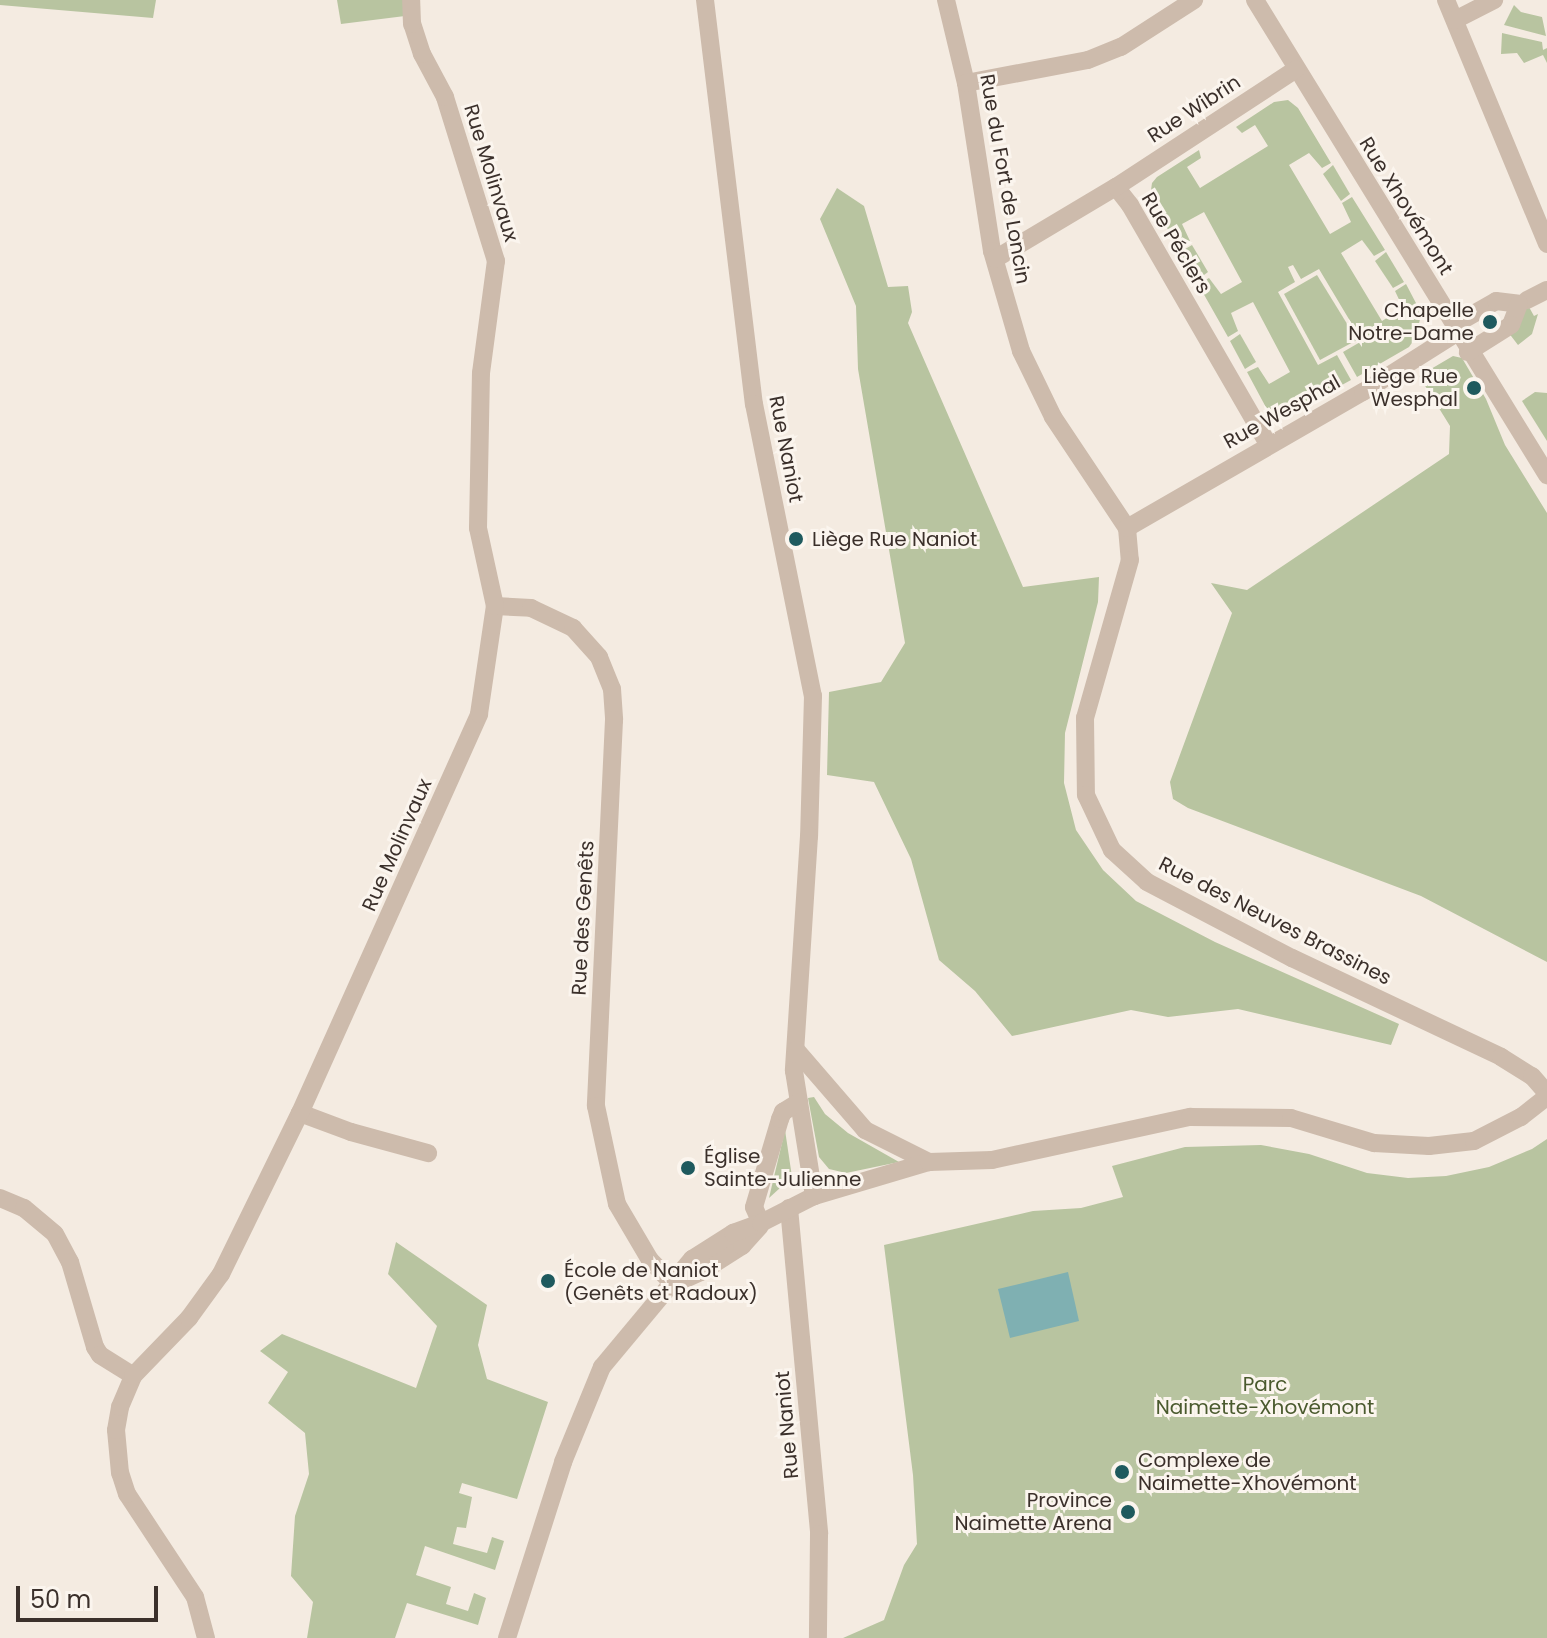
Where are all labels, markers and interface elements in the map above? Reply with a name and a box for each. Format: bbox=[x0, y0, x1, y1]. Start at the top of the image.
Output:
street label: Rue Wibrin bbox=[1143, 70, 1245, 148]
street label: Rue du Fort de Loncin bbox=[975, 72, 1035, 286]
street label: Rue Molinvaux bbox=[459, 101, 523, 245]
street label: Rue Xhovémont bbox=[1354, 133, 1458, 279]
street label: Rue Péclers bbox=[1136, 188, 1216, 298]
place label: Chapelle Notre-Dame bbox=[1348, 298, 1474, 345]
marker: Chapelle Notre-Dame bbox=[1481, 313, 1499, 331]
place label: Liège Rue Wesphal bbox=[1363, 364, 1458, 411]
street label: Rue Wesphal bbox=[1219, 370, 1345, 454]
marker: Liège Rue Wesphal bbox=[1465, 379, 1483, 397]
street label: Rue Naniot bbox=[764, 394, 808, 504]
place label: Liège Rue Naniot bbox=[812, 527, 977, 551]
marker: Liège Rue Naniot bbox=[787, 530, 805, 548]
street label: Rue Molinvaux bbox=[357, 775, 437, 915]
street label: Rue des Genêts bbox=[567, 840, 599, 996]
street label: Rue des Neuves Brassines bbox=[1155, 852, 1395, 990]
place label: Église Sainte-Julienne bbox=[704, 1144, 861, 1191]
marker: Église Sainte-Julienne bbox=[679, 1159, 697, 1177]
place label: École de Naniot (Genêts et Radoux) bbox=[564, 1258, 758, 1305]
marker: École de Naniot (Genêts et Radoux) bbox=[539, 1272, 557, 1290]
street label: Rue Naniot bbox=[770, 1370, 804, 1480]
park label: Parc Naimette-Xhovémont bbox=[1156, 1372, 1374, 1419]
place label: Complexe de Naimette-Xhovémont bbox=[1138, 1448, 1357, 1495]
marker: Complexe de Naimette-Xhovémont bbox=[1113, 1463, 1131, 1481]
place label: Province Naimette Arena bbox=[955, 1488, 1112, 1535]
marker: Province Naimette Arena bbox=[1119, 1503, 1137, 1521]
scale bar bbox=[20, 1570, 162, 1620]
text: 50 m bbox=[30, 1583, 91, 1616]

